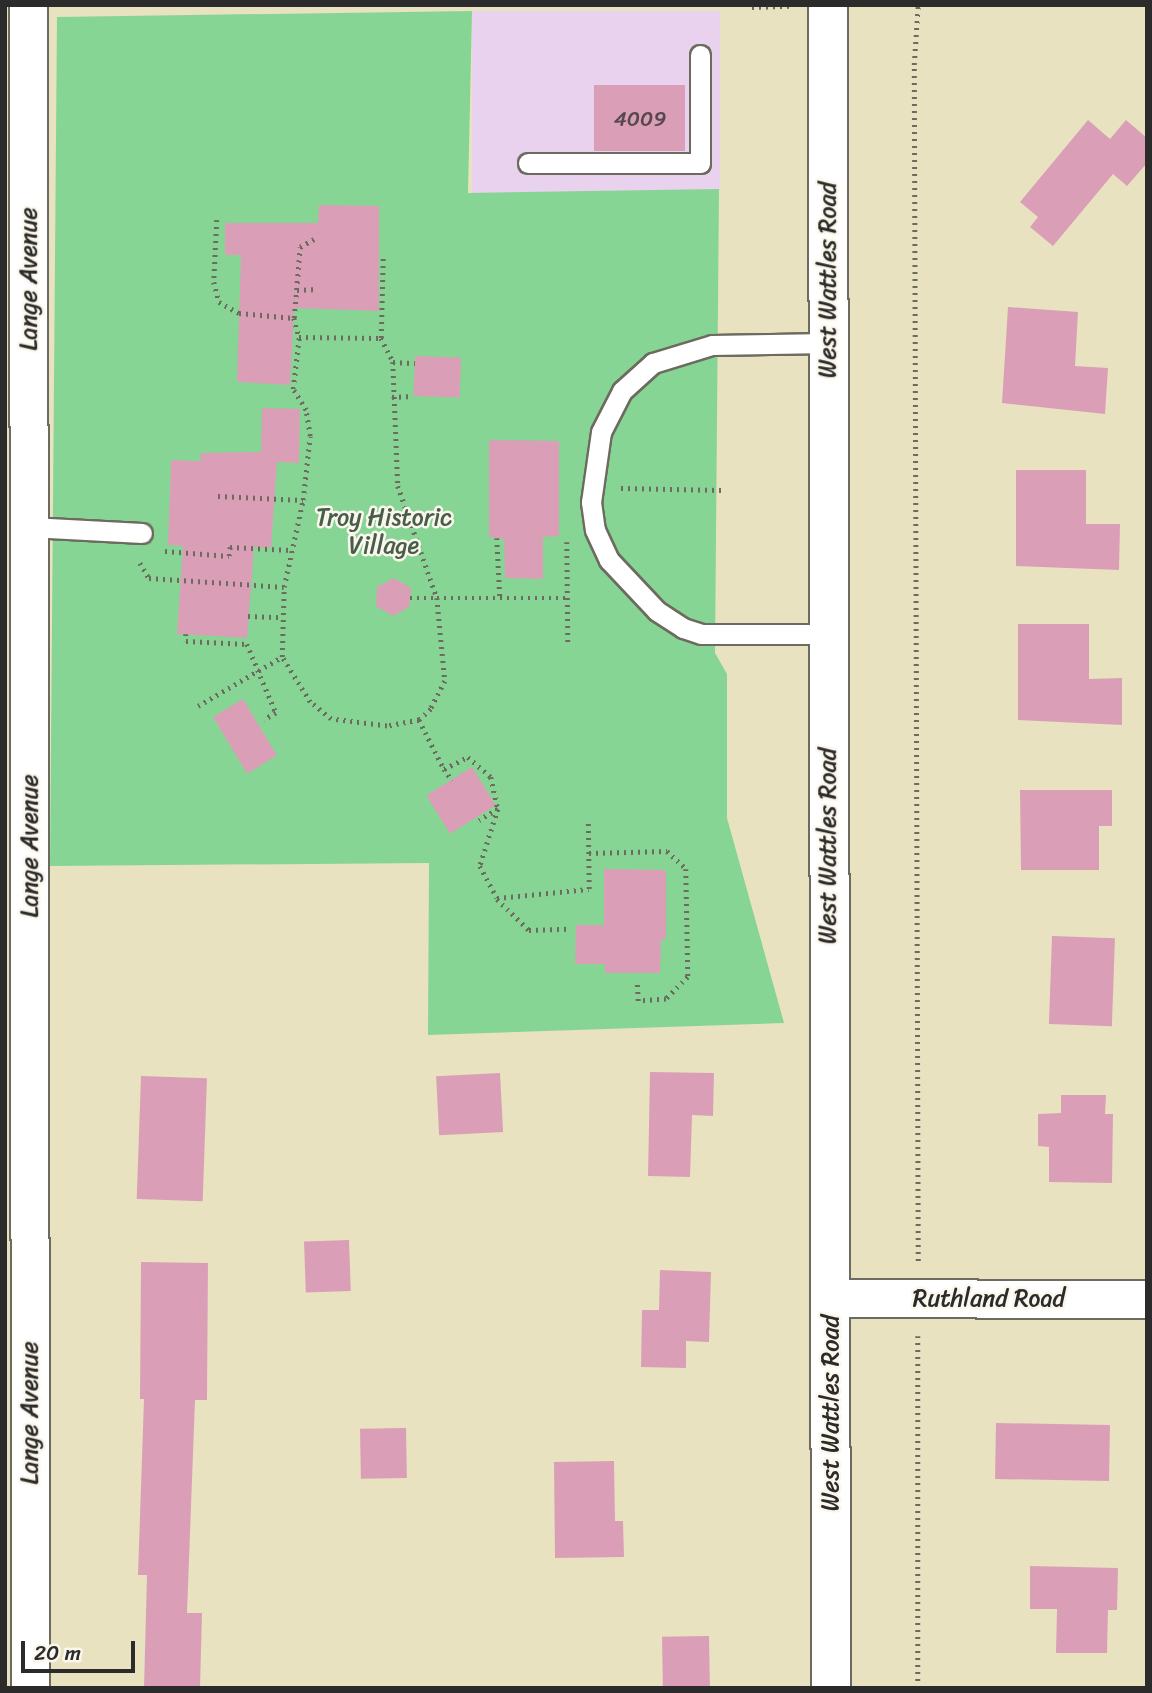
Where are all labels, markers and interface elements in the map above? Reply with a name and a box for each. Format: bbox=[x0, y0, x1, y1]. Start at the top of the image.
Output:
house number: 4009 bbox=[614, 106, 666, 132]
street label: West Wattles Road bbox=[814, 182, 842, 378]
street label: Lange Avenue bbox=[15, 207, 43, 351]
park label: Troy Historic Village bbox=[315, 504, 453, 560]
street label: West Wattles Road bbox=[814, 748, 842, 944]
street label: Lange Avenue bbox=[16, 774, 44, 918]
street label: Ruthland Road bbox=[913, 1285, 1065, 1313]
street label: West Wattles Road bbox=[817, 1315, 845, 1511]
street label: Lange Avenue bbox=[16, 1341, 44, 1485]
scale bar bbox=[24, 1626, 138, 1670]
text: 20 m bbox=[34, 1634, 81, 1672]

